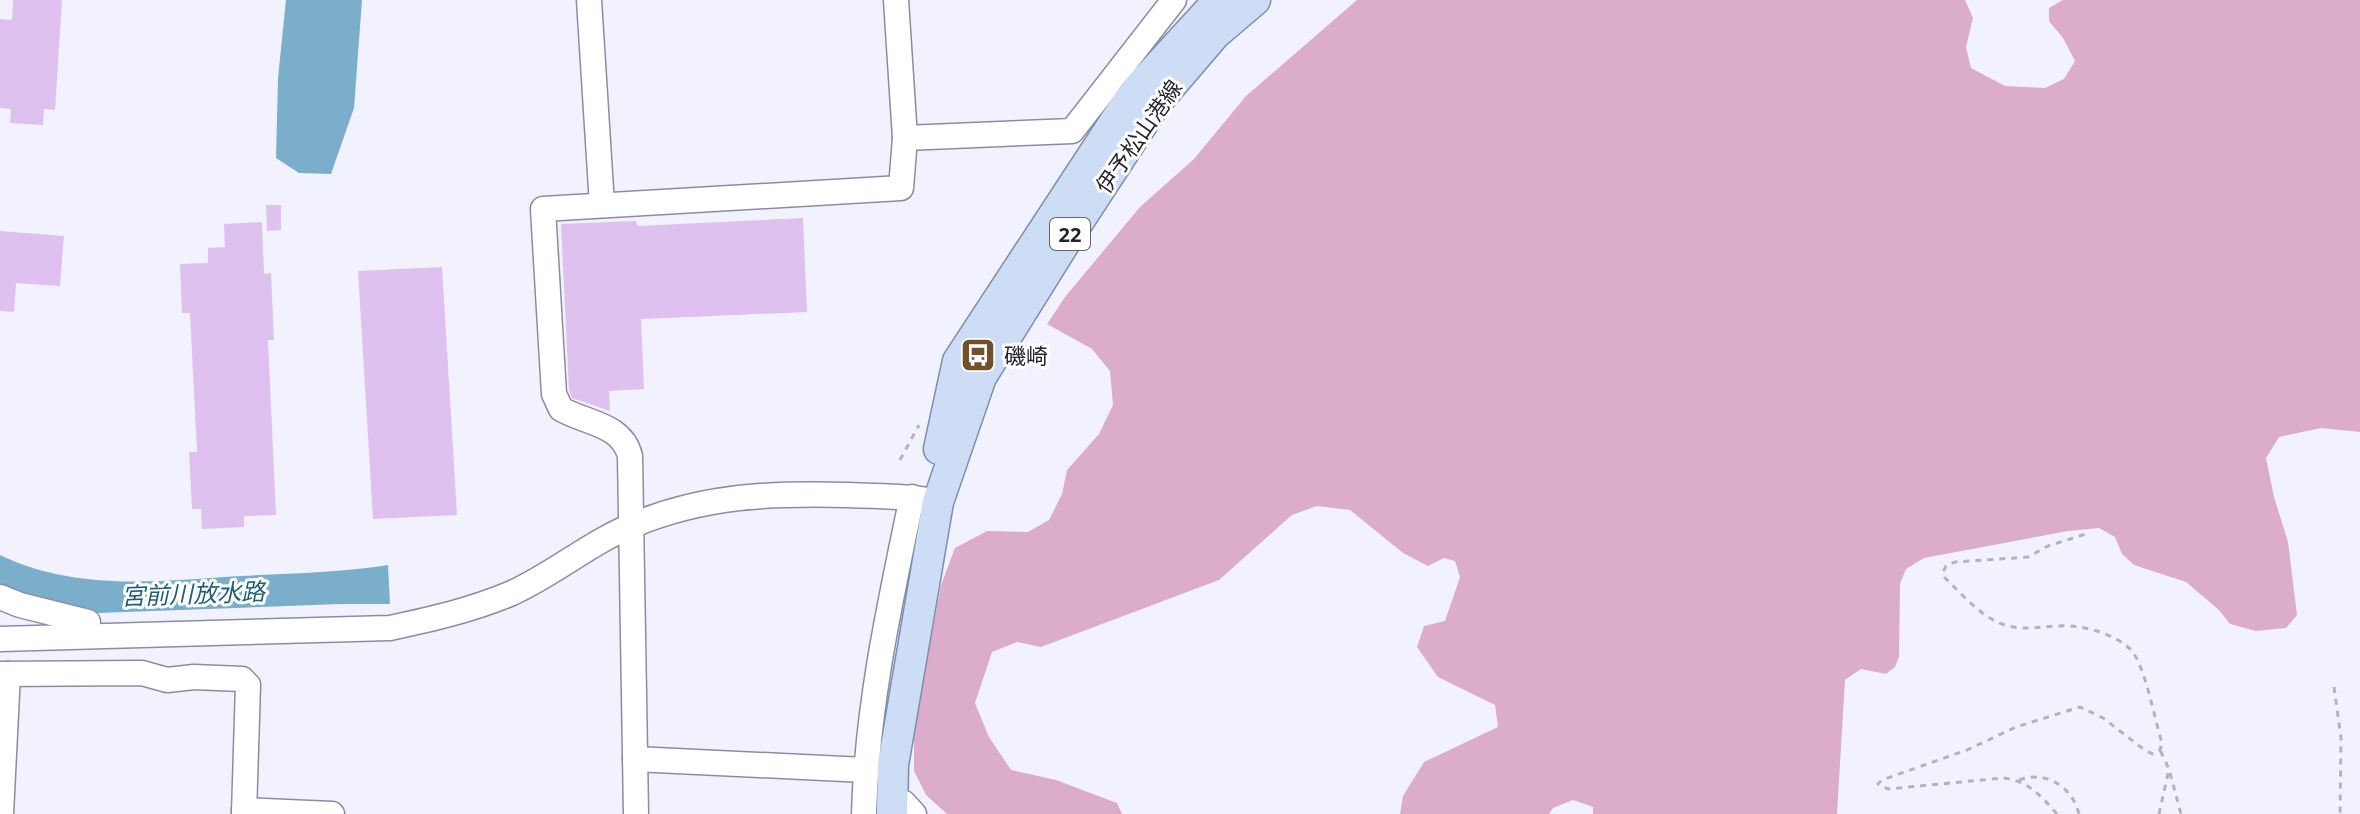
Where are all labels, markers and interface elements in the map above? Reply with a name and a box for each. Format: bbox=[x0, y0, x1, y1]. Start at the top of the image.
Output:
street label: 伊予松山港線 bbox=[1088, 73, 1188, 199]
road number: 22 bbox=[1050, 218, 1090, 250]
bus stop icon: 磯崎 bbox=[959, 336, 997, 374]
place label: 磯崎 bbox=[1004, 340, 1048, 370]
water label: 宮前川放水路 bbox=[120, 574, 268, 612]

